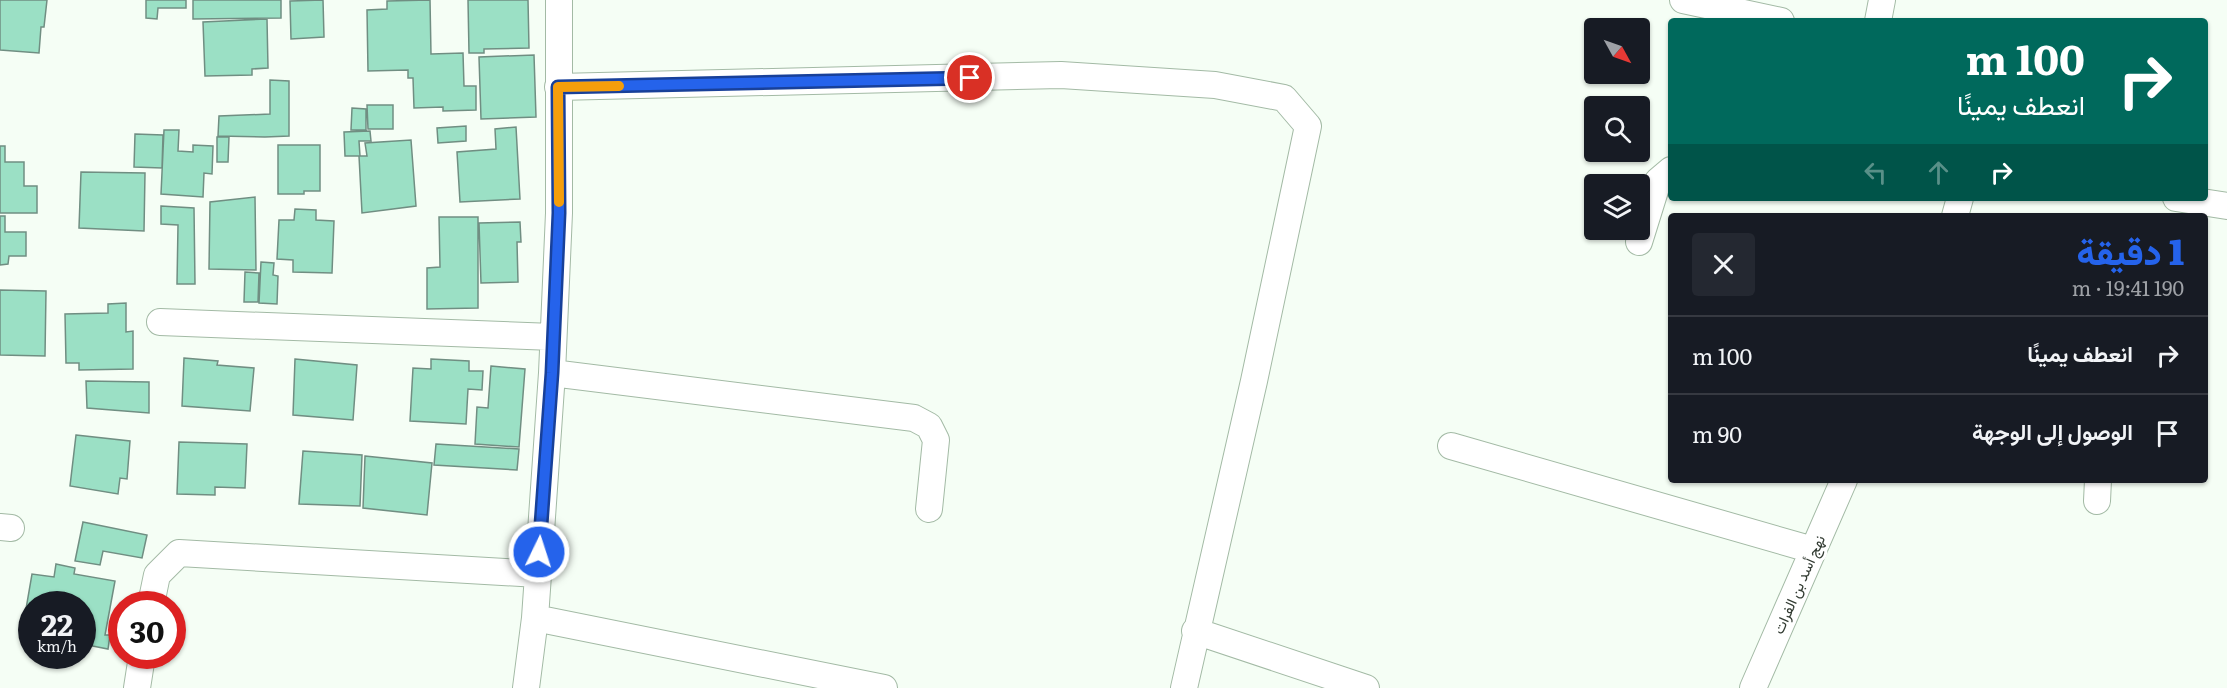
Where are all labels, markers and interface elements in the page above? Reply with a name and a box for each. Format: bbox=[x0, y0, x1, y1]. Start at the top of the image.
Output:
north arrow bbox=[1584, 18, 1650, 84]
map controls bbox=[1584, 18, 1650, 240]
text: 100 m bbox=[1966, 26, 2085, 88]
icon: right bbox=[2106, 42, 2184, 120]
pin bbox=[944, 52, 995, 103]
icon: arrive bbox=[953, 61, 986, 94]
text: انعطف يمينًا bbox=[1957, 83, 2085, 123]
button: search bbox=[1584, 96, 1650, 162]
icon: left bbox=[1859, 156, 1892, 189]
icon: ahead bbox=[1922, 156, 1955, 189]
icon: right bbox=[1985, 156, 2018, 189]
button: layers bbox=[1584, 174, 1650, 240]
text: 1 دقيقة bbox=[2076, 223, 2184, 276]
button: close bbox=[1692, 233, 1755, 296]
text: 190 m · 19:41 bbox=[2072, 272, 2184, 302]
text: انعطف يمينًا bbox=[2027, 336, 2133, 369]
text: 100 m bbox=[1692, 339, 1752, 372]
icon: right bbox=[2151, 339, 2184, 372]
text: الوصول إلى الوجهة bbox=[1972, 414, 2133, 447]
text: 90 m bbox=[1692, 417, 1742, 450]
icon: arrive bbox=[2151, 417, 2184, 450]
position arrow bbox=[507, 520, 571, 584]
street label: نهج أسد بن الفرات bbox=[1766, 531, 1831, 638]
speed limit sign: 30 bbox=[108, 591, 186, 669]
text: 22 bbox=[41, 601, 73, 645]
text: km/h bbox=[37, 634, 77, 657]

